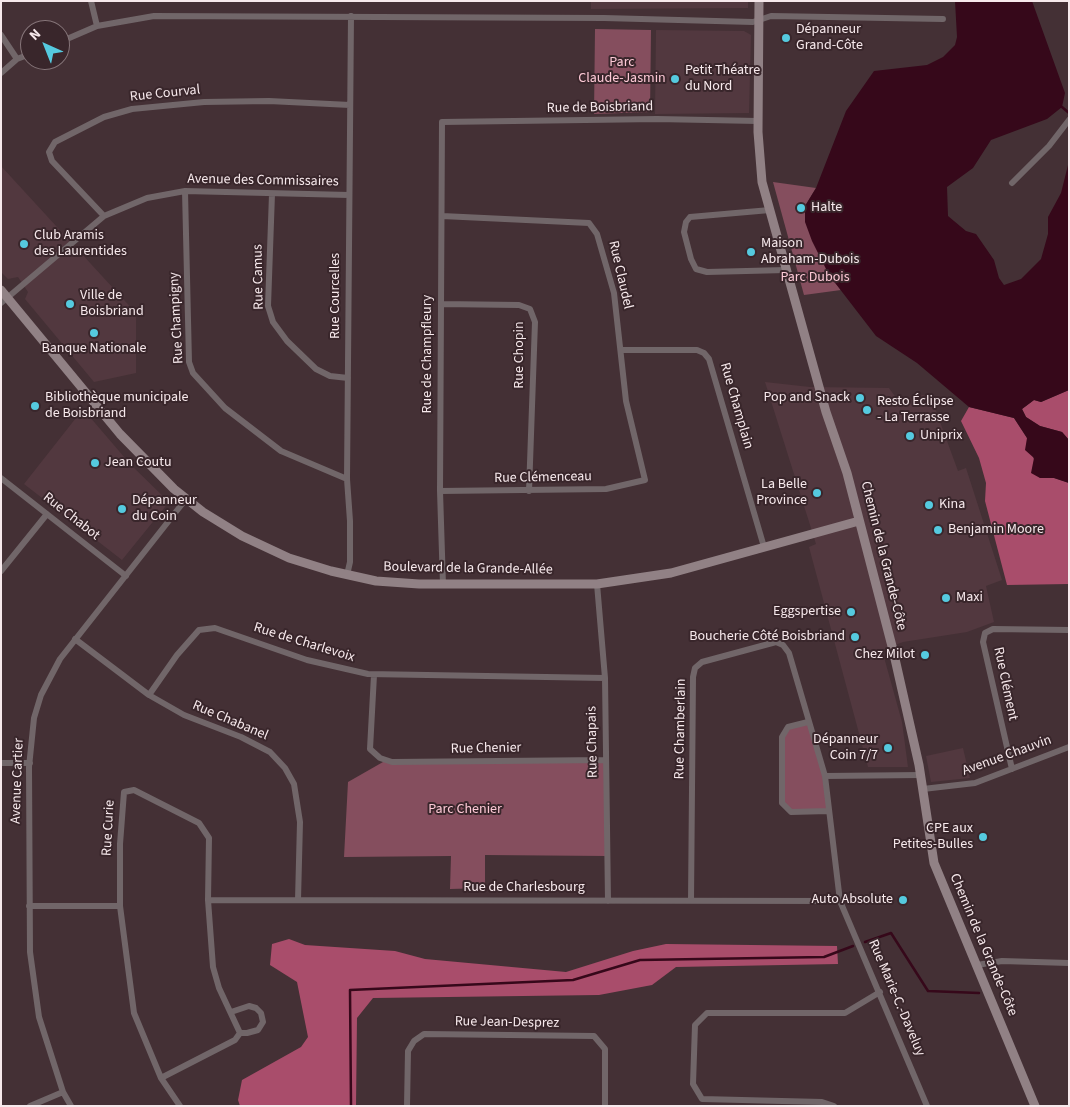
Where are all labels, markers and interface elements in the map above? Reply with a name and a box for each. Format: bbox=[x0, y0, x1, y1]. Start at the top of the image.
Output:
north arrow bbox=[20, 20, 70, 70]
place label: Dépanneur Grand-Côte bbox=[796, 22, 863, 54]
text: N bbox=[25, 25, 46, 45]
marker: Dépanneur Grand-Côte bbox=[780, 32, 792, 44]
park label: Parc Claude-Jasmin bbox=[578, 55, 666, 88]
place label: Petit Théatre du Nord bbox=[685, 63, 760, 95]
marker: Petit Théatre du Nord bbox=[669, 73, 681, 85]
street label: Rue Courval bbox=[129, 82, 201, 106]
street label: Rue de Boisbriand bbox=[547, 99, 653, 117]
street label: Avenue des Commissaires bbox=[187, 171, 339, 191]
place label: Halte bbox=[811, 200, 842, 216]
marker: Halte bbox=[795, 202, 807, 214]
place label: Club Aramis des Laurentides bbox=[34, 228, 127, 260]
place label: Maison Abraham-Dubois bbox=[761, 236, 859, 268]
marker: Club Aramis des Laurentides bbox=[18, 238, 30, 250]
street label: Rue Claudel bbox=[604, 239, 636, 311]
street label: Rue Camus bbox=[250, 244, 268, 310]
marker: Maison Abraham-Dubois bbox=[745, 246, 757, 258]
street label: Rue Courcelles bbox=[328, 253, 344, 339]
park label: Parc Dubois bbox=[780, 270, 850, 286]
street label: Rue Champigny bbox=[166, 272, 188, 364]
place label: Ville de Boisbriand bbox=[80, 288, 144, 321]
street label: Rue de Champfleury bbox=[420, 295, 436, 413]
marker: Ville de Boisbriand bbox=[64, 298, 76, 310]
street label: Rue Chopin bbox=[512, 321, 528, 389]
marker: Banque Nationale bbox=[88, 327, 100, 339]
place label: Banque Nationale bbox=[42, 341, 146, 357]
street label: Rue Champlain bbox=[716, 361, 756, 451]
place label: Bibliothèque municipale de Boisbriand bbox=[45, 390, 188, 422]
place label: Pop and Snack bbox=[763, 390, 850, 406]
marker: Pop and Snack bbox=[854, 392, 866, 404]
place label: Resto Éclipse - La Terrasse bbox=[877, 394, 953, 427]
marker: Bibliothèque municipale de Boisbriand bbox=[29, 400, 41, 412]
marker: Resto Éclipse - La Terrasse bbox=[861, 404, 873, 416]
place label: Uniprix bbox=[920, 428, 962, 444]
marker: Uniprix bbox=[904, 430, 916, 442]
place label: Jean Coutu bbox=[105, 455, 172, 471]
marker: Jean Coutu bbox=[89, 457, 101, 469]
street label: Rue Clémenceau bbox=[494, 469, 592, 487]
place label: La Belle Province bbox=[756, 477, 807, 510]
street label: Chemin de la Grande-Côte bbox=[856, 480, 910, 632]
marker: La Belle Province bbox=[811, 487, 823, 499]
street label: Rue Chabot bbox=[39, 490, 103, 544]
place label: Dépanneur du Coin bbox=[132, 493, 197, 526]
place label: Kina bbox=[939, 497, 965, 513]
marker: Kina bbox=[923, 499, 935, 511]
marker: Dépanneur du Coin bbox=[116, 503, 128, 515]
place label: Benjamin Moore bbox=[948, 522, 1044, 538]
marker: Benjamin Moore bbox=[932, 524, 944, 536]
street label: Boulevard de la Grande-Allée bbox=[383, 559, 553, 579]
place label: Maxi bbox=[956, 590, 983, 606]
marker: Maxi bbox=[940, 592, 952, 604]
place label: Eggspertise bbox=[773, 604, 841, 620]
marker: Eggspertise bbox=[845, 606, 857, 618]
street label: Rue de Charlevoix bbox=[251, 620, 357, 666]
place label: Boucherie Côté Boisbriand bbox=[689, 629, 845, 645]
marker: Boucherie Côté Boisbriand bbox=[849, 631, 861, 643]
street label: Rue Clément bbox=[989, 646, 1021, 722]
place label: Chez Milot bbox=[854, 647, 915, 663]
marker: Chez Milot bbox=[919, 649, 931, 661]
street label: Rue Chamberlain bbox=[672, 678, 690, 780]
street label: Rue Chabanel bbox=[190, 697, 270, 745]
street label: Rue Chapais bbox=[584, 706, 602, 778]
place label: Dépanneur Coin 7/7 bbox=[813, 732, 878, 764]
street label: Avenue Chauvin bbox=[960, 732, 1054, 780]
street label: Avenue Cartier bbox=[8, 738, 28, 824]
street label: Rue Chenier bbox=[450, 740, 522, 758]
marker: Dépanneur Coin 7/7 bbox=[882, 742, 894, 754]
street label: Rue Curie bbox=[99, 800, 119, 856]
park label: Parc Chenier bbox=[428, 802, 502, 818]
place label: CPE aux Petites-Bulles bbox=[893, 821, 973, 854]
marker: CPE aux Petites-Bulles bbox=[977, 831, 989, 843]
street label: Chemin de la Grande-Côte bbox=[945, 871, 1021, 1019]
street label: Rue de Charlesbourg bbox=[463, 880, 585, 896]
place label: Auto Absolute bbox=[812, 892, 893, 908]
marker: Auto Absolute bbox=[897, 894, 909, 906]
street label: Rue Marie-C.-Daveluy bbox=[864, 937, 928, 1059]
street label: Rue Jean-Desprez bbox=[455, 1014, 559, 1032]

